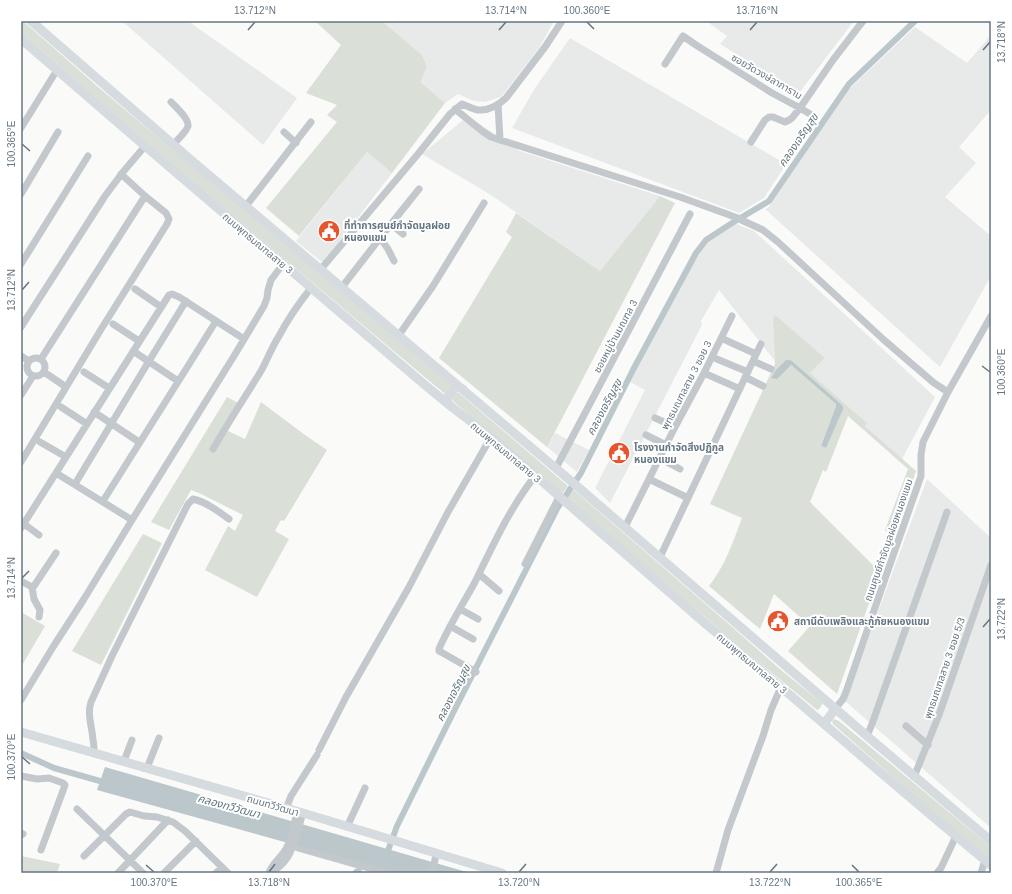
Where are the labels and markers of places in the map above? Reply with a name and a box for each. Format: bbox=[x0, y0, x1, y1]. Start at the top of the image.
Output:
public building icon: ที่ทำการศูนย์กำจัดมูลฝอย หนองแขม bbox=[316, 218, 342, 244]
place label: ที่ทำการศูนย์กำจัดมูลฝอย หนองแขม bbox=[344, 218, 450, 243]
public building icon: โรงงานกำจัดสิ่งปฏิกูล หนองแขม bbox=[606, 440, 632, 466]
place label: โรงงานกำจัดสิ่งปฏิกูล หนองแขม bbox=[634, 441, 724, 465]
public building icon: สถานีดับเพลิงและกู้ภัยหนองแขม bbox=[765, 608, 791, 634]
place label: สถานีดับเพลิงและกู้ภัยหนองแขม bbox=[794, 615, 930, 628]

